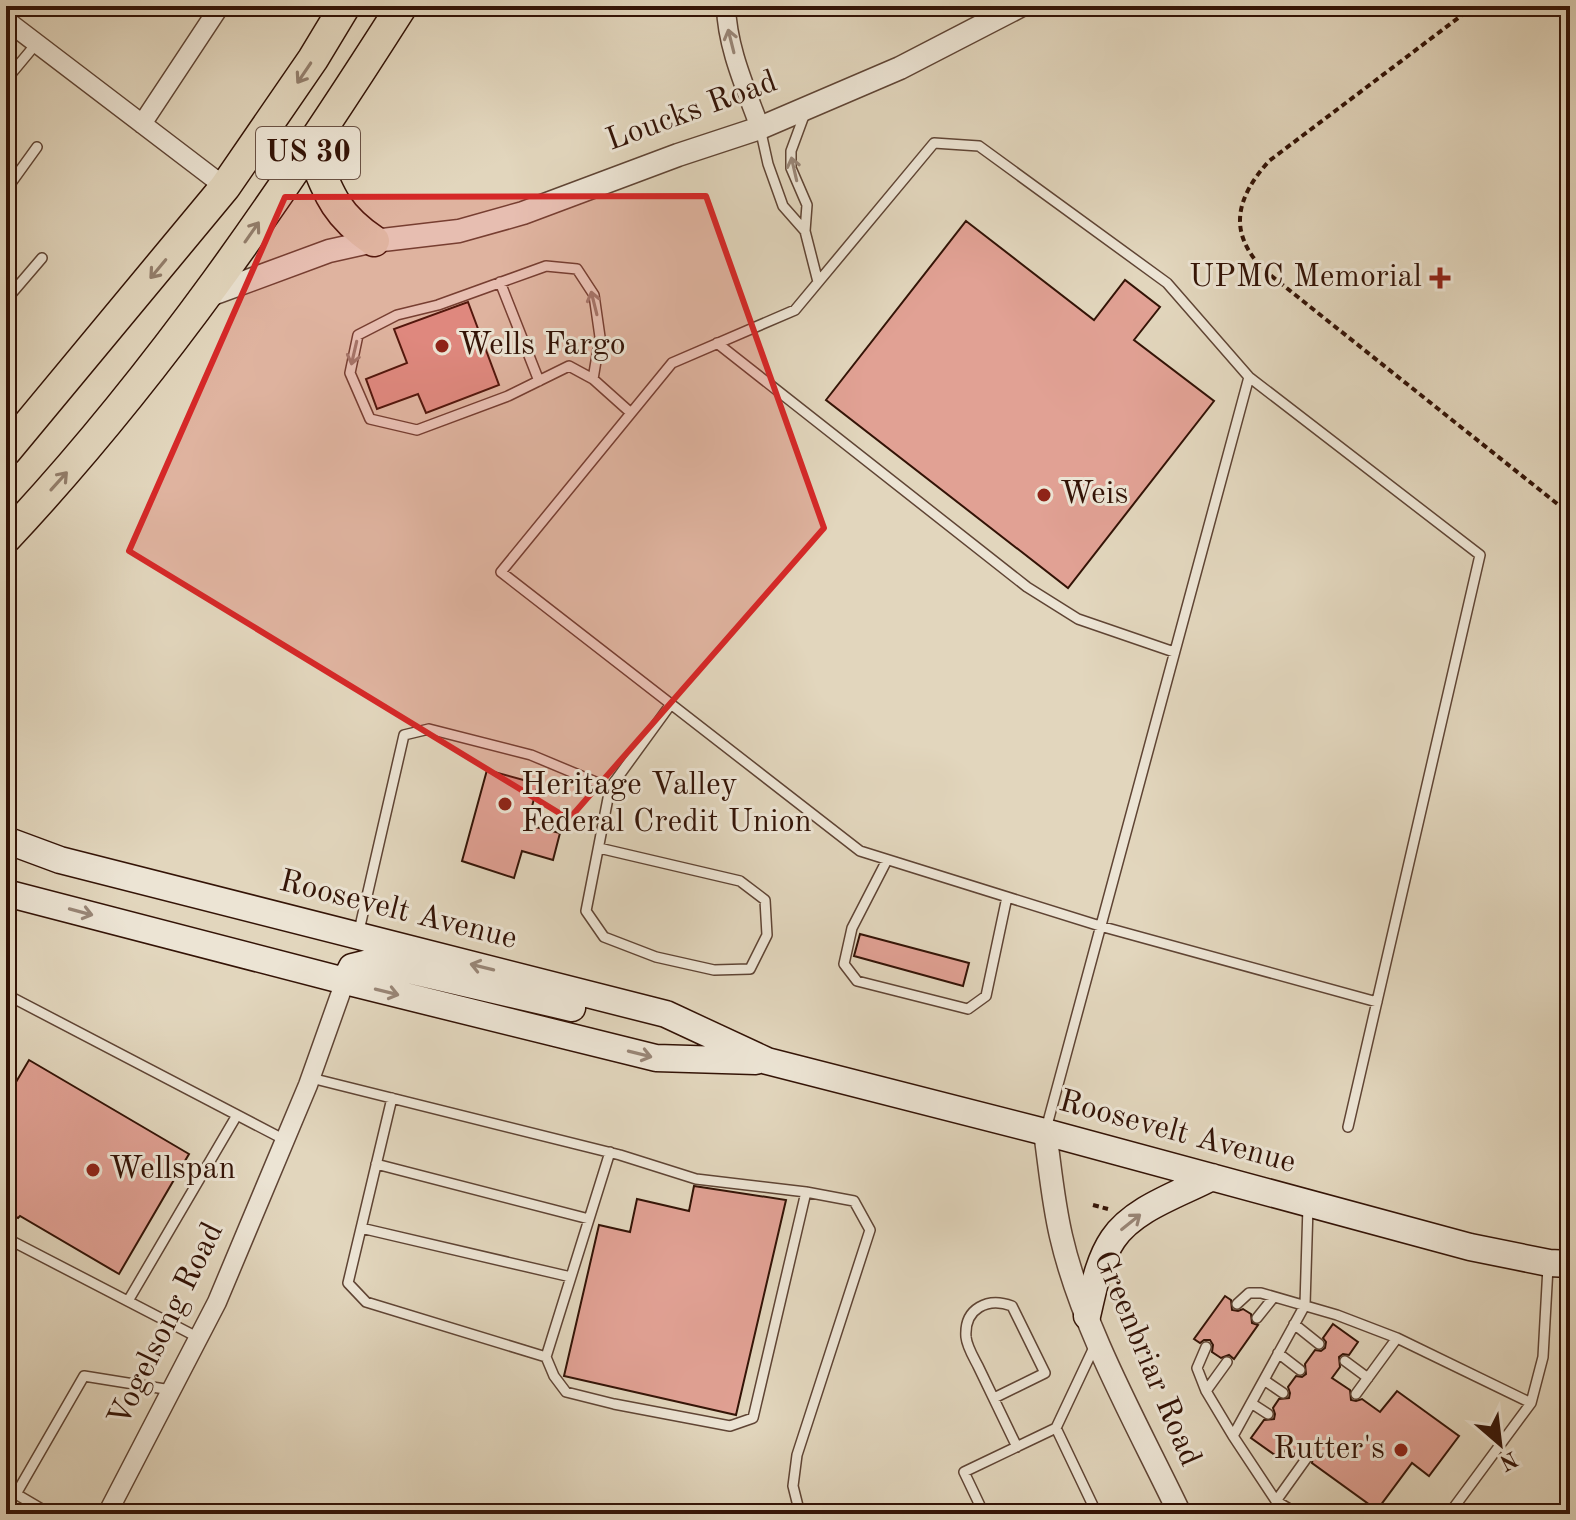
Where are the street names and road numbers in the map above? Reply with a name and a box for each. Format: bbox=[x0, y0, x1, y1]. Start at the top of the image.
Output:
street label: Loucks Road bbox=[602, 66, 782, 158]
road number: US 30 bbox=[256, 127, 360, 179]
street label: Roosevelt Avenue bbox=[276, 866, 520, 956]
street label: Roosevelt Avenue bbox=[1055, 1086, 1299, 1180]
street label: Vogelsong Road bbox=[104, 1218, 230, 1432]
street label: Greenbriar Road bbox=[1086, 1247, 1206, 1471]

